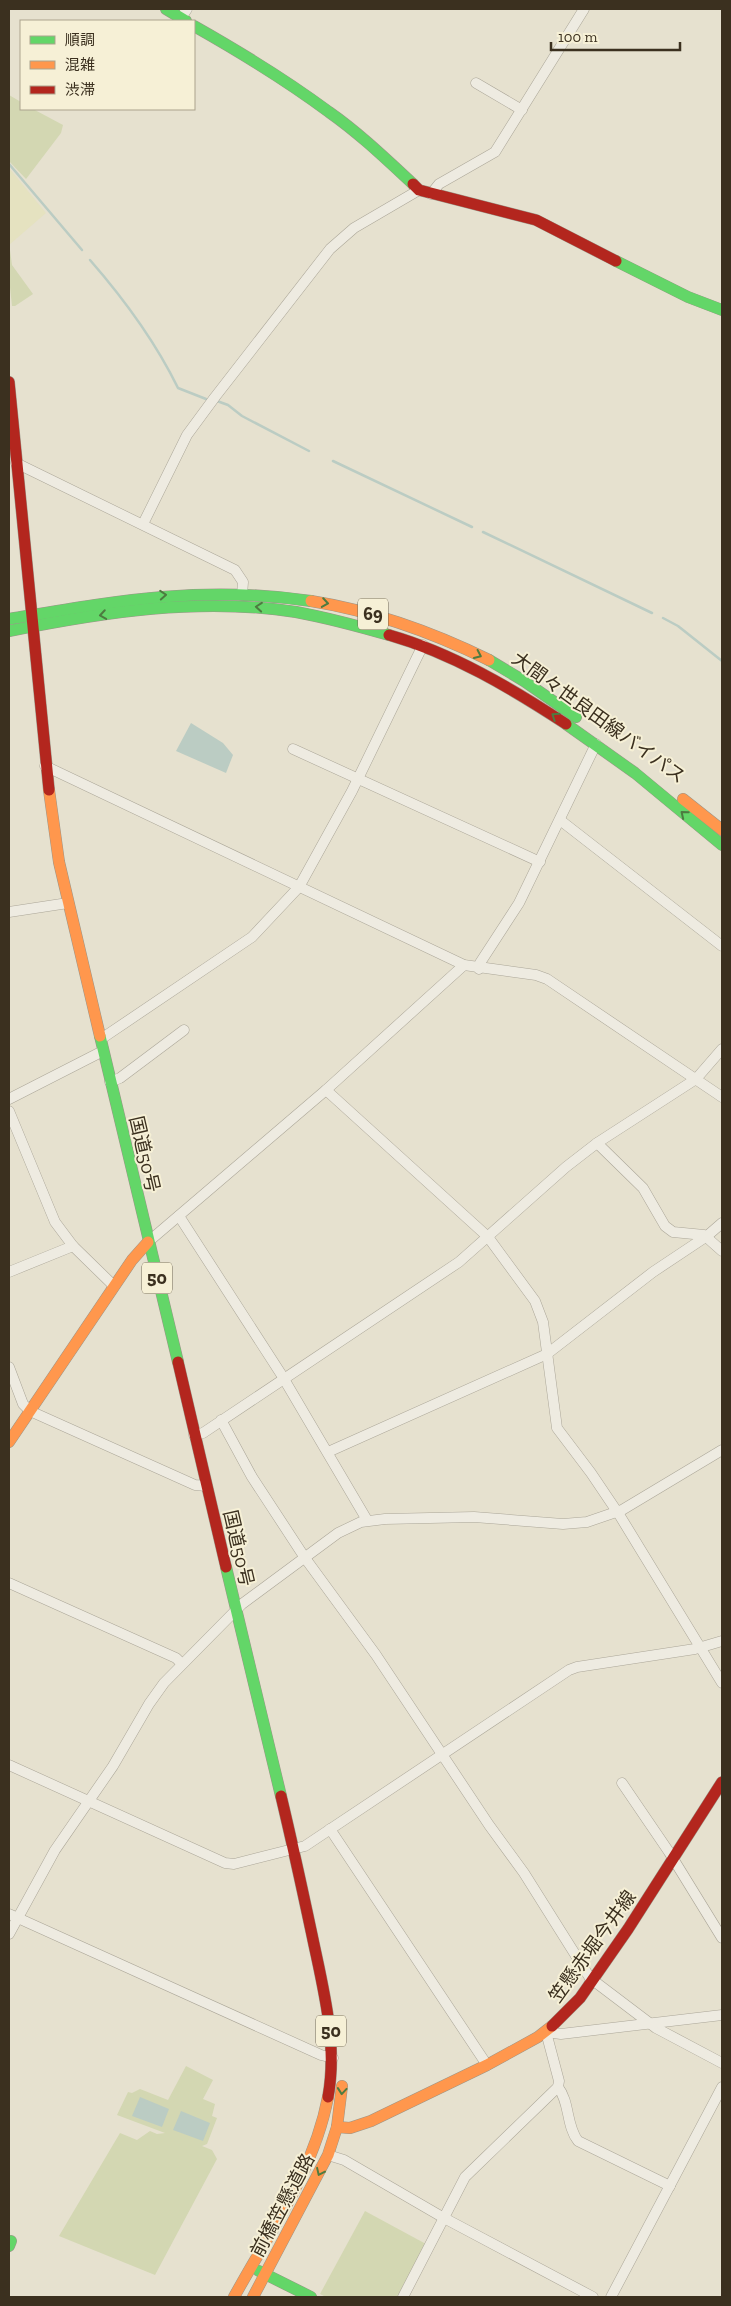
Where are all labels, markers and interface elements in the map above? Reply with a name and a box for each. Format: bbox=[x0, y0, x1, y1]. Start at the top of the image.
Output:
legend bbox=[20, 20, 195, 110]
scale bar bbox=[551, 20, 680, 52]
text: 100 m bbox=[558, 28, 597, 46]
text: 順調 bbox=[65, 31, 95, 49]
text: 混雑 bbox=[65, 56, 95, 74]
text: 渋滞 bbox=[65, 81, 95, 99]
one-way arrow bbox=[159, 590, 167, 601]
one-way arrow bbox=[321, 597, 329, 607]
road number: 69 bbox=[358, 598, 388, 630]
one-way arrow bbox=[255, 602, 263, 613]
one-way arrow bbox=[99, 610, 108, 620]
street label: 大間々世良田線バイパス bbox=[508, 647, 690, 788]
one-way arrow bbox=[473, 649, 482, 659]
one-way arrow bbox=[551, 713, 561, 722]
one-way arrow bbox=[681, 812, 690, 820]
street label: 国道50号 bbox=[125, 1114, 164, 1195]
road number: 50 bbox=[142, 1262, 172, 1294]
street label: 国道50号 bbox=[219, 1508, 258, 1589]
street label: 笠懸赤堀今井線 bbox=[544, 1886, 641, 2007]
road number: 50 bbox=[316, 2015, 346, 2046]
one-way arrow bbox=[336, 2087, 347, 2095]
street label: 前橋笠懸道路 bbox=[246, 2150, 319, 2261]
one-way arrow bbox=[316, 2167, 326, 2176]

